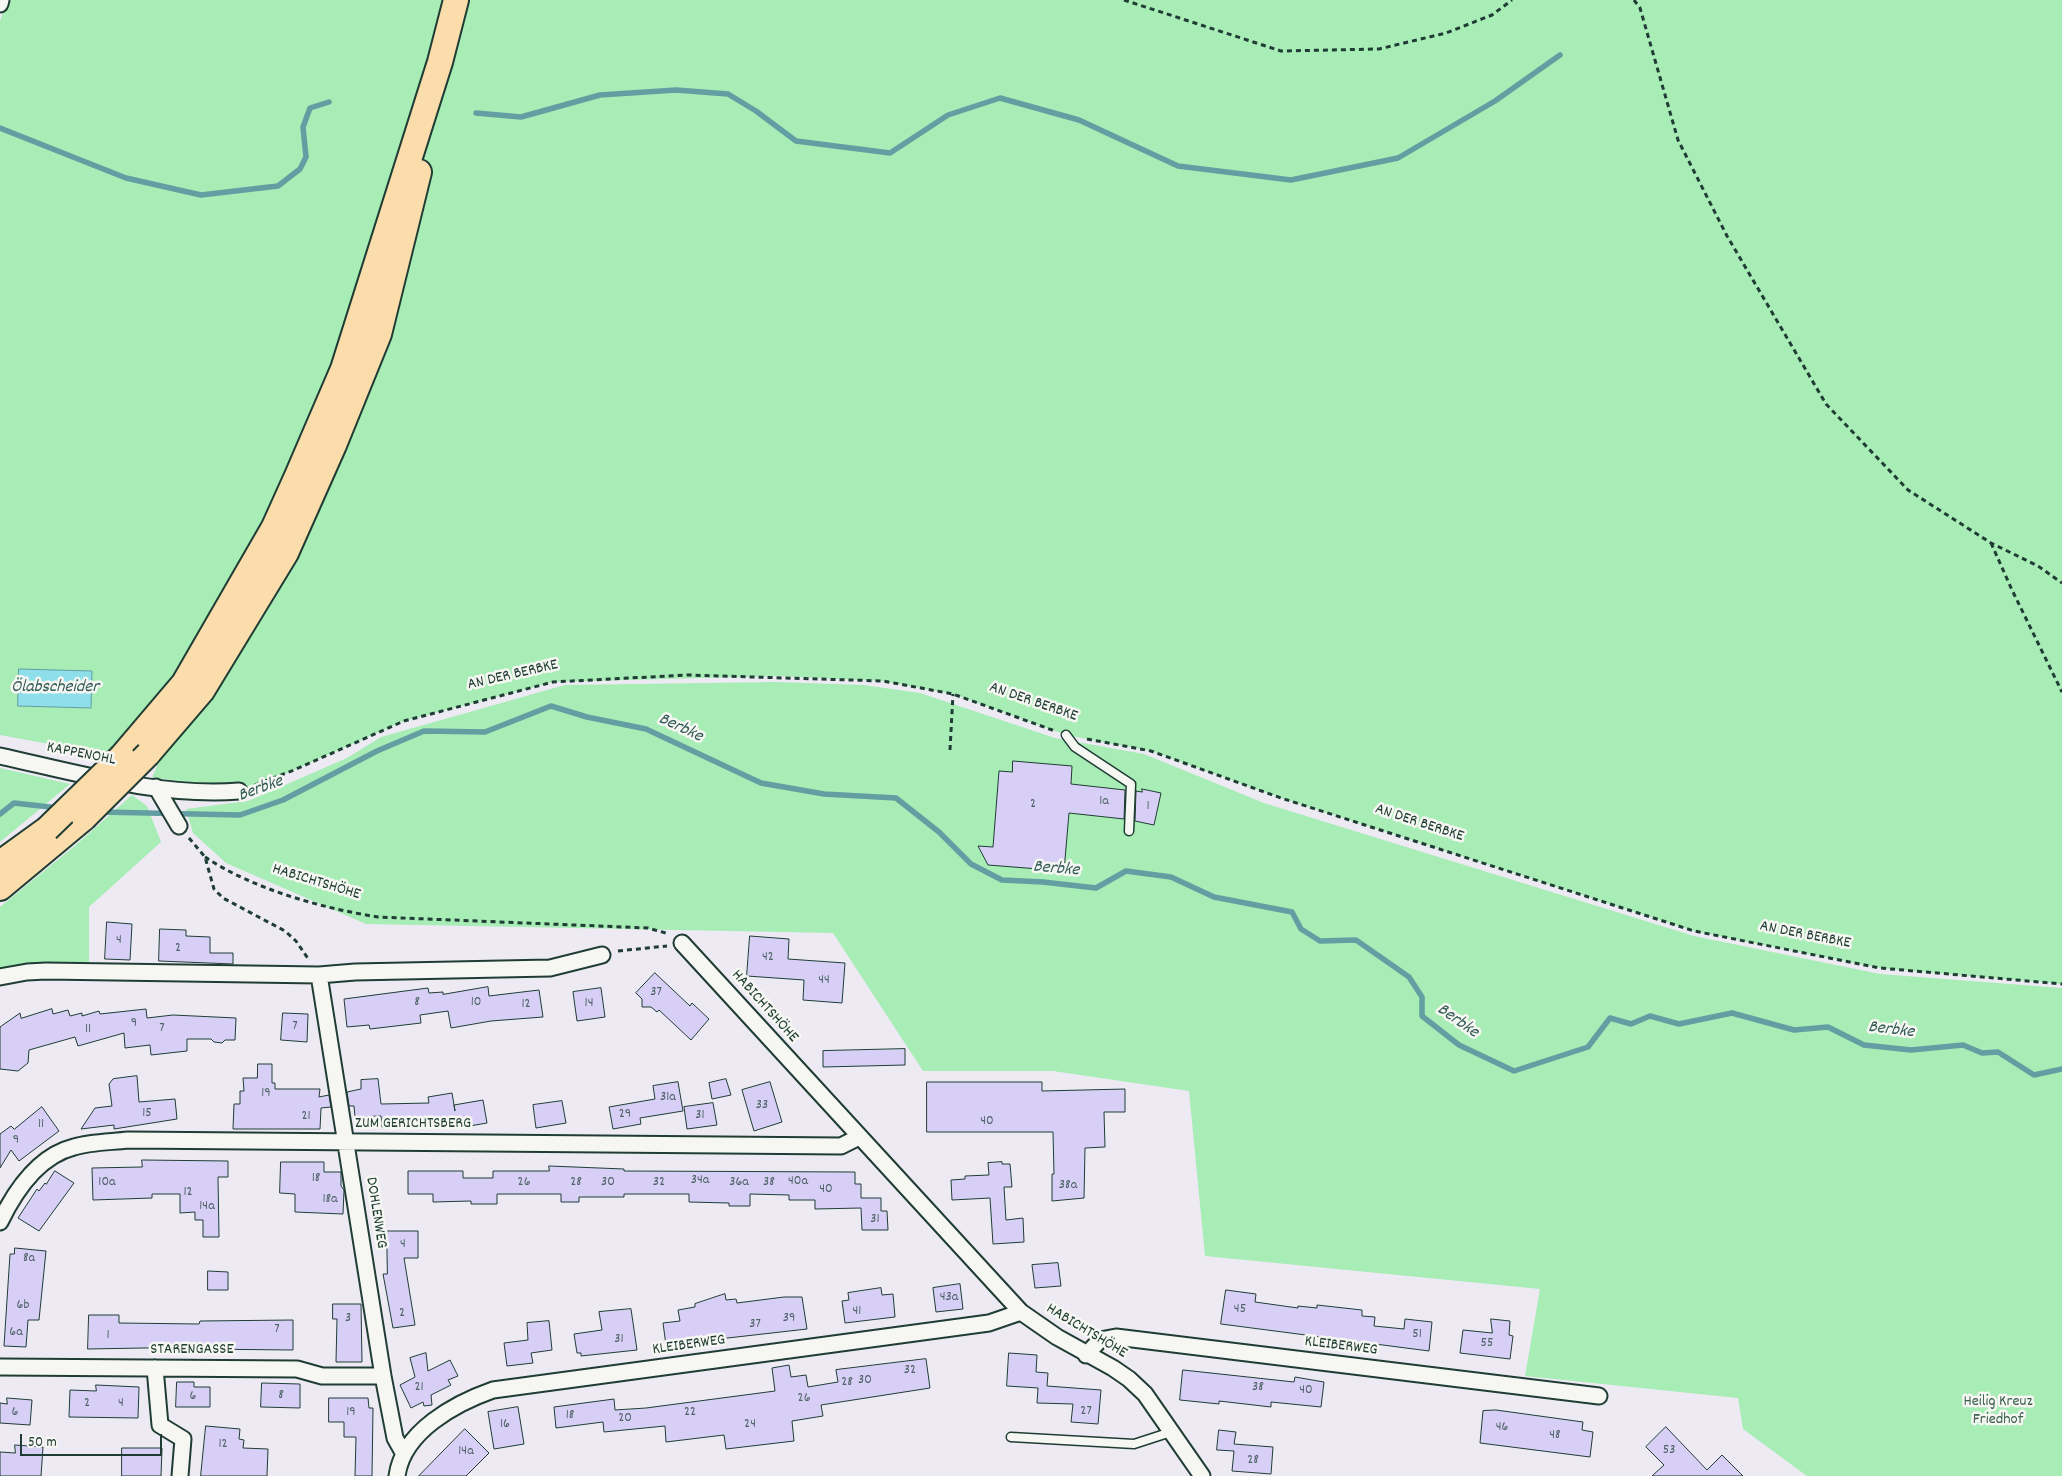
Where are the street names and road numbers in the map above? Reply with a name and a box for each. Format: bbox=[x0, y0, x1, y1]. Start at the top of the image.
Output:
street label: AN DER BERBKE bbox=[466, 656, 560, 696]
street label: AN DER BERBKE bbox=[986, 679, 1080, 727]
street label: KAPPENOHL bbox=[45, 739, 117, 771]
street label: AN DER BERBKE bbox=[1372, 801, 1466, 847]
street label: HABICHTSHÖHE bbox=[270, 860, 362, 906]
street label: AN DER BERBKE bbox=[1758, 918, 1852, 954]
street label: HABICHTSHÖHE bbox=[726, 967, 802, 1047]
street label: ZUM GERICHTSBERG bbox=[355, 1115, 471, 1135]
street label: DOHLENWEG bbox=[360, 1176, 390, 1250]
street label: HABICHTSHÖHE bbox=[1042, 1300, 1130, 1364]
street label: KLEIBERWEG bbox=[651, 1331, 727, 1361]
street label: KLEIBERWEG bbox=[1303, 1333, 1379, 1361]
street label: STARENGASSE bbox=[150, 1341, 234, 1361]

